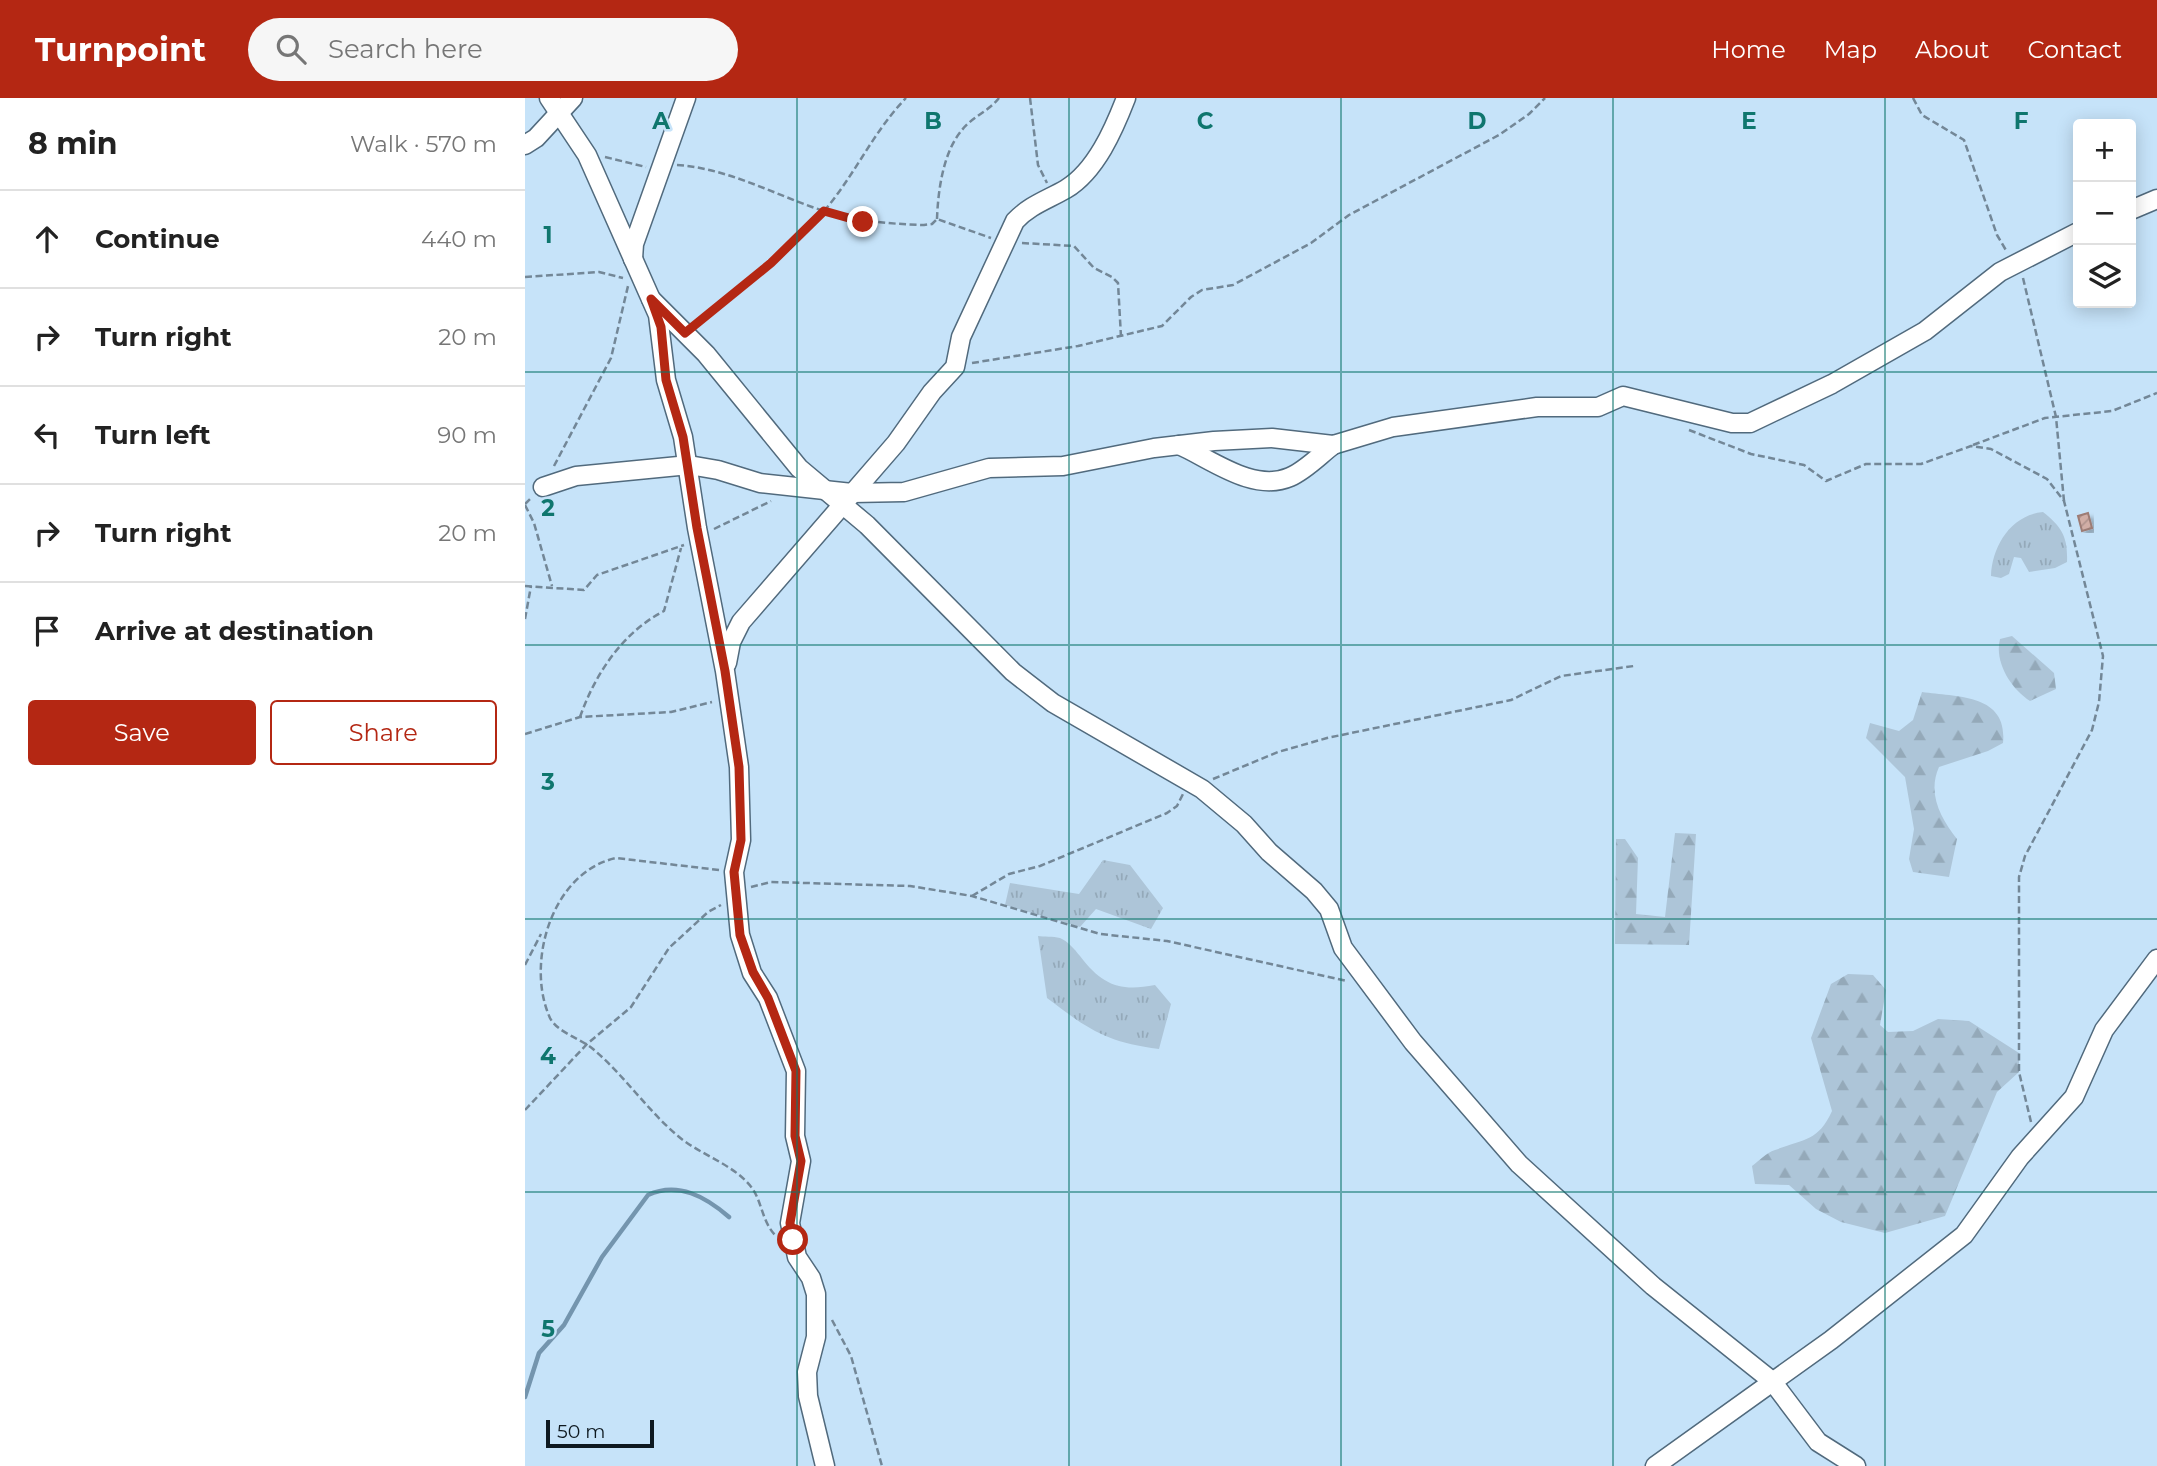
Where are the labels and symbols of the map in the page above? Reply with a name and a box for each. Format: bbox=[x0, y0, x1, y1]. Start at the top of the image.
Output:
text: A bbox=[651, 107, 670, 135]
text: B bbox=[924, 107, 942, 135]
text: C bbox=[1197, 107, 1214, 135]
text: D bbox=[1468, 107, 1487, 135]
text: E bbox=[1741, 107, 1757, 135]
text: F bbox=[2014, 107, 2029, 135]
route end bbox=[847, 206, 878, 237]
text: 1 bbox=[543, 221, 553, 249]
text: 2 bbox=[541, 494, 555, 522]
text: 3 bbox=[540, 768, 555, 796]
text: 4 bbox=[540, 1042, 556, 1070]
route start bbox=[777, 1224, 808, 1255]
text: 5 bbox=[541, 1315, 555, 1343]
scale bar bbox=[546, 1417, 655, 1449]

